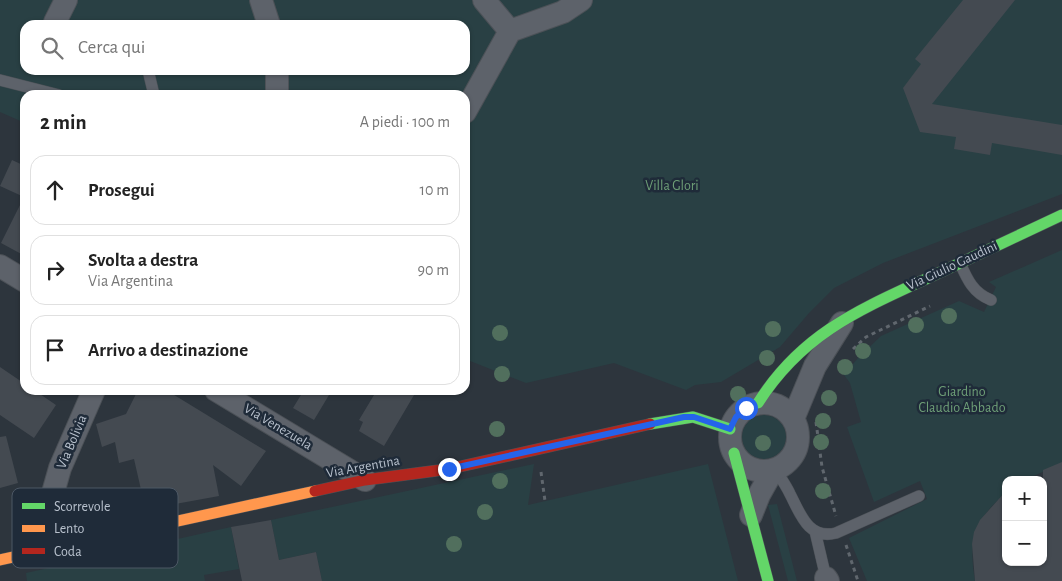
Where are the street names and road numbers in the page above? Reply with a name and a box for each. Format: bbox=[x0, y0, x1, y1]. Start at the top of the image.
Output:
street label: Via Giulio Gaudini bbox=[905, 239, 999, 293]
street label: Via Venezuela bbox=[242, 401, 315, 453]
street label: Via Bolivia bbox=[54, 413, 90, 471]
street label: Via Argentina bbox=[325, 454, 401, 480]

